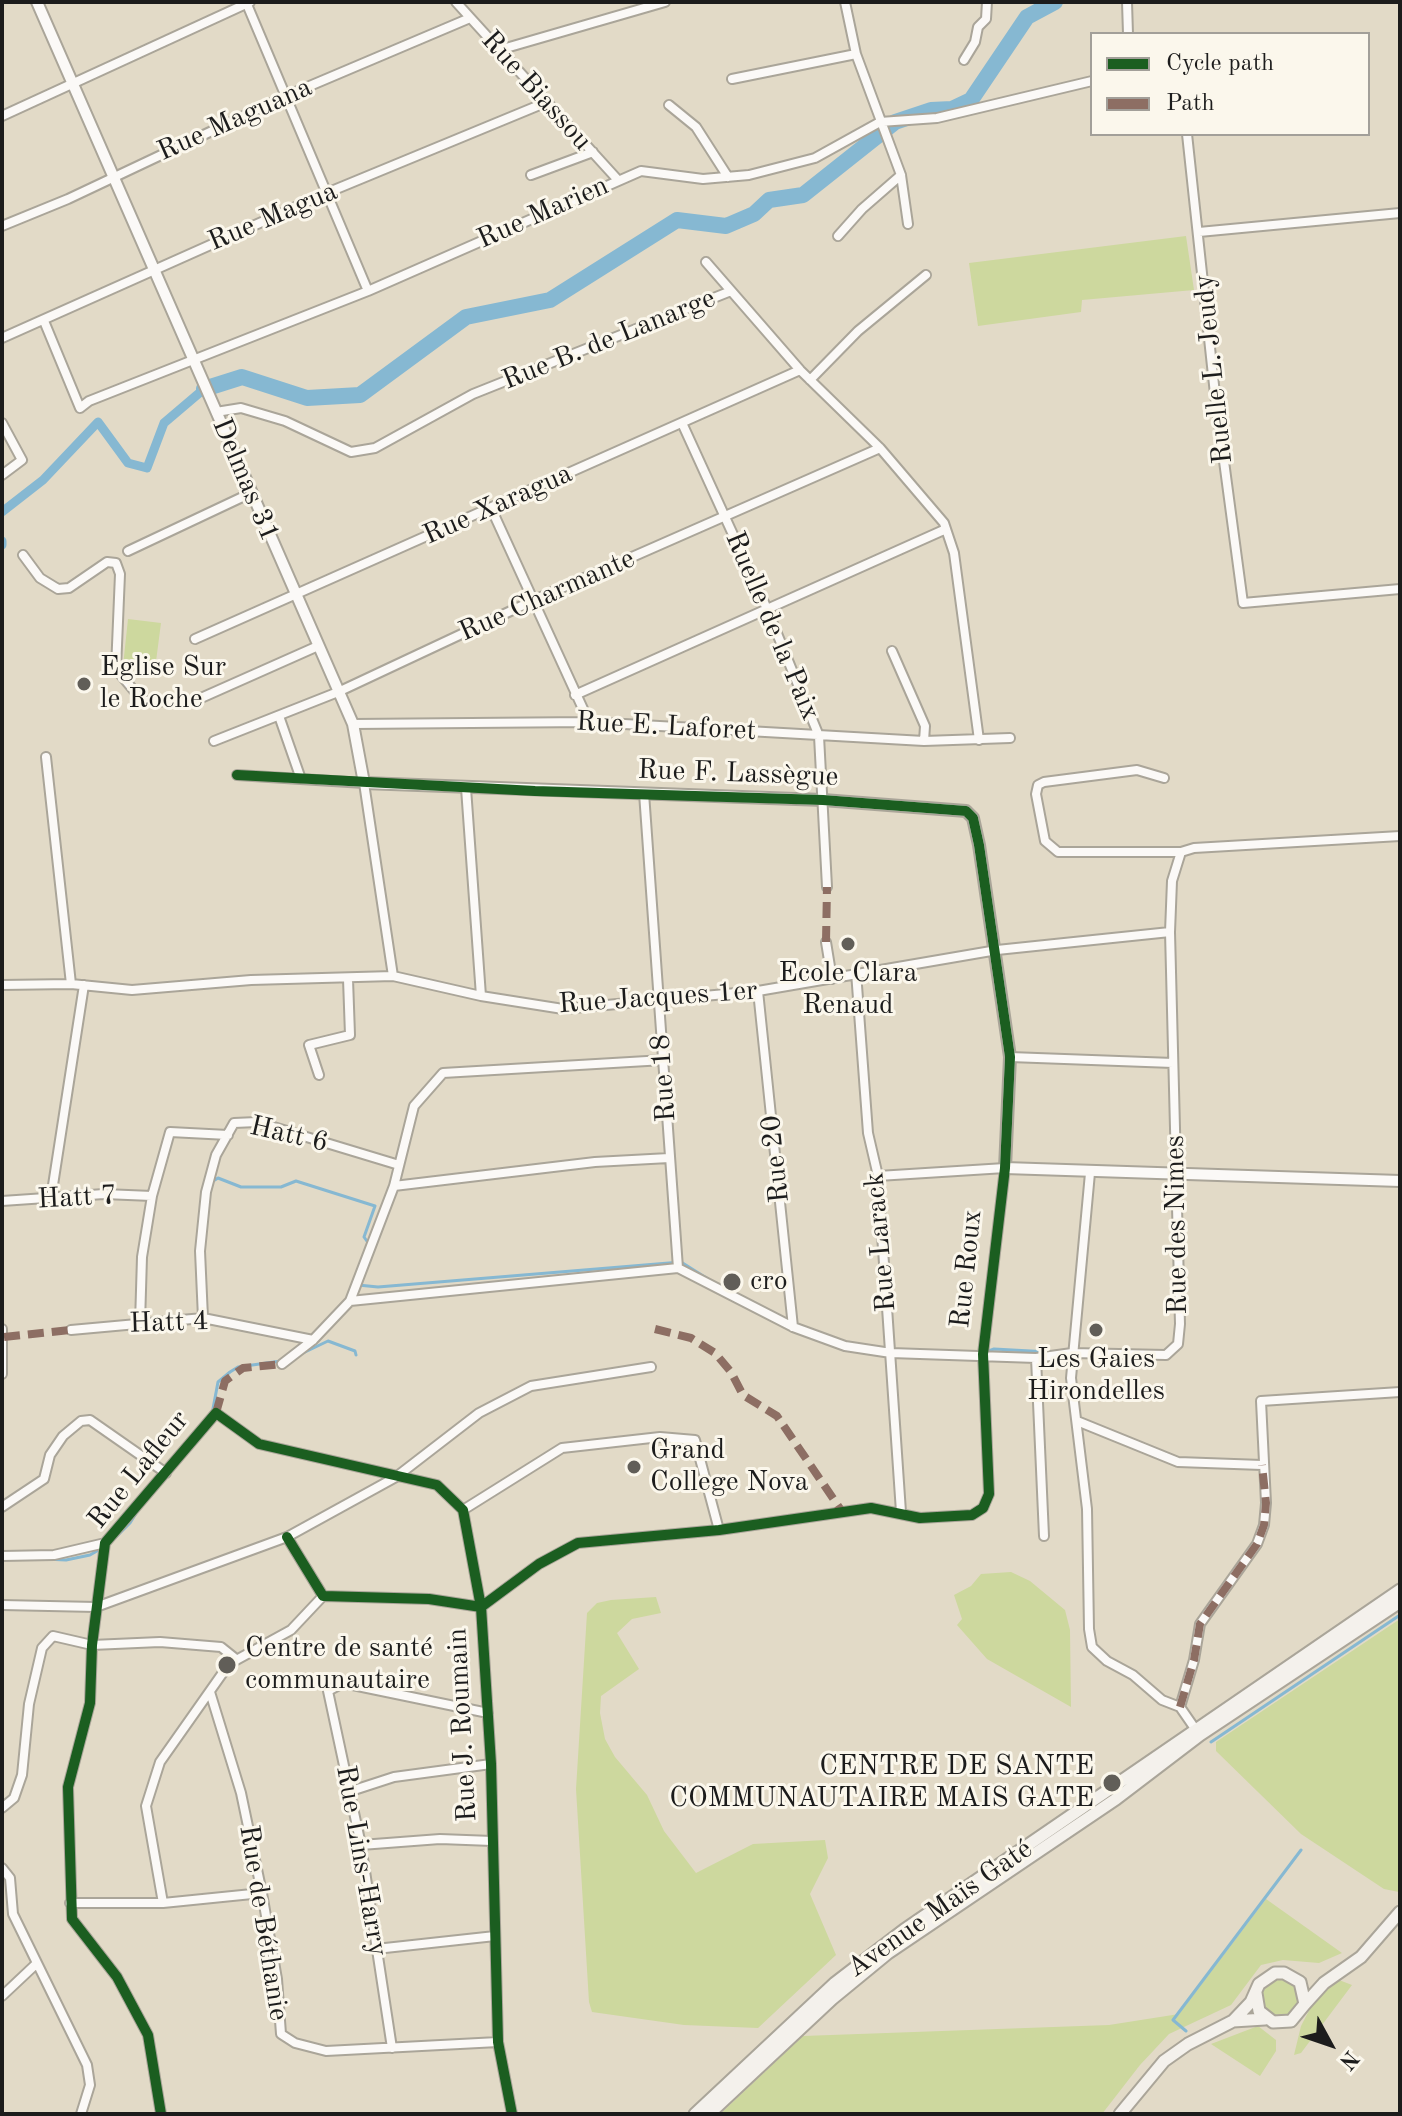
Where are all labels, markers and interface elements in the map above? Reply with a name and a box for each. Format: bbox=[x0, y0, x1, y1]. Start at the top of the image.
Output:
street label: Rue Biassou bbox=[473, 24, 599, 158]
legend bbox=[1090, 32, 1370, 136]
text: Cycle path bbox=[1166, 52, 1274, 76]
street label: Rue Maguana bbox=[152, 71, 318, 169]
text: Path bbox=[1166, 92, 1215, 116]
street label: Rue Marien bbox=[472, 169, 614, 257]
street label: Rue Magua bbox=[203, 175, 343, 259]
street label: Ruelle L. Jeudy bbox=[1187, 272, 1241, 466]
street label: Rue B. de Lanarge bbox=[497, 282, 721, 398]
street label: Delmas 31 bbox=[204, 413, 286, 547]
street label: Rue Xaragua bbox=[418, 457, 578, 553]
street label: Ruelle de la Paix bbox=[717, 526, 827, 726]
street label: Rue Charmante bbox=[454, 542, 640, 650]
place label: Eglise Sur le Roche bbox=[100, 651, 226, 717]
marker: Eglise Sur le Roche bbox=[75, 675, 93, 693]
street label: Rue E. Laforet bbox=[575, 705, 757, 749]
street label: Rue F. Lassègue bbox=[637, 754, 839, 794]
marker: Ecole Clara Renaud bbox=[839, 935, 857, 953]
place label: Ecole Clara Renaud bbox=[778, 957, 918, 1023]
street label: Rue Jacques 1er bbox=[557, 974, 759, 1022]
street label: Rue 18 bbox=[644, 1033, 684, 1123]
street label: Hatt 6 bbox=[246, 1110, 332, 1160]
street label: Rue 20 bbox=[755, 1113, 797, 1205]
street label: Rue des Nimes bbox=[1159, 1135, 1195, 1315]
street label: Rue Larack bbox=[858, 1171, 904, 1313]
street label: Hatt 7 bbox=[36, 1179, 118, 1217]
street label: Rue Roux bbox=[944, 1208, 990, 1330]
place label: cro bbox=[750, 1265, 788, 1299]
marker: cro bbox=[721, 1271, 743, 1293]
street label: Hatt 4 bbox=[129, 1305, 209, 1341]
marker: Les Gaies Hirondelles bbox=[1087, 1321, 1105, 1339]
place label: Les Gaies Hirondelles bbox=[1027, 1343, 1165, 1409]
street label: Rue Lafleur bbox=[81, 1404, 197, 1536]
place label: Grand College Nova bbox=[650, 1434, 809, 1500]
marker: Grand College Nova bbox=[625, 1458, 643, 1476]
street label: Rue J. Roumain bbox=[441, 1627, 485, 1823]
place label: Centre de santé communautaire bbox=[245, 1632, 433, 1698]
marker: Centre de santé communautaire bbox=[216, 1654, 238, 1676]
place label: CENTRE DE SANTE COMMUNAUTAIRE MAIS GATE bbox=[669, 1750, 1094, 1816]
street label: Rue Lins-Harry bbox=[328, 1763, 394, 1959]
marker: CENTRE DE SANTE COMMUNAUTAIRE MAIS GATE bbox=[1101, 1772, 1123, 1794]
street label: Rue de Béthanie bbox=[231, 1823, 295, 2023]
street label: Avenue Maïs Gaté bbox=[841, 1833, 1039, 1985]
north arrow bbox=[1290, 2004, 1370, 2084]
text: N bbox=[1335, 2046, 1362, 2073]

